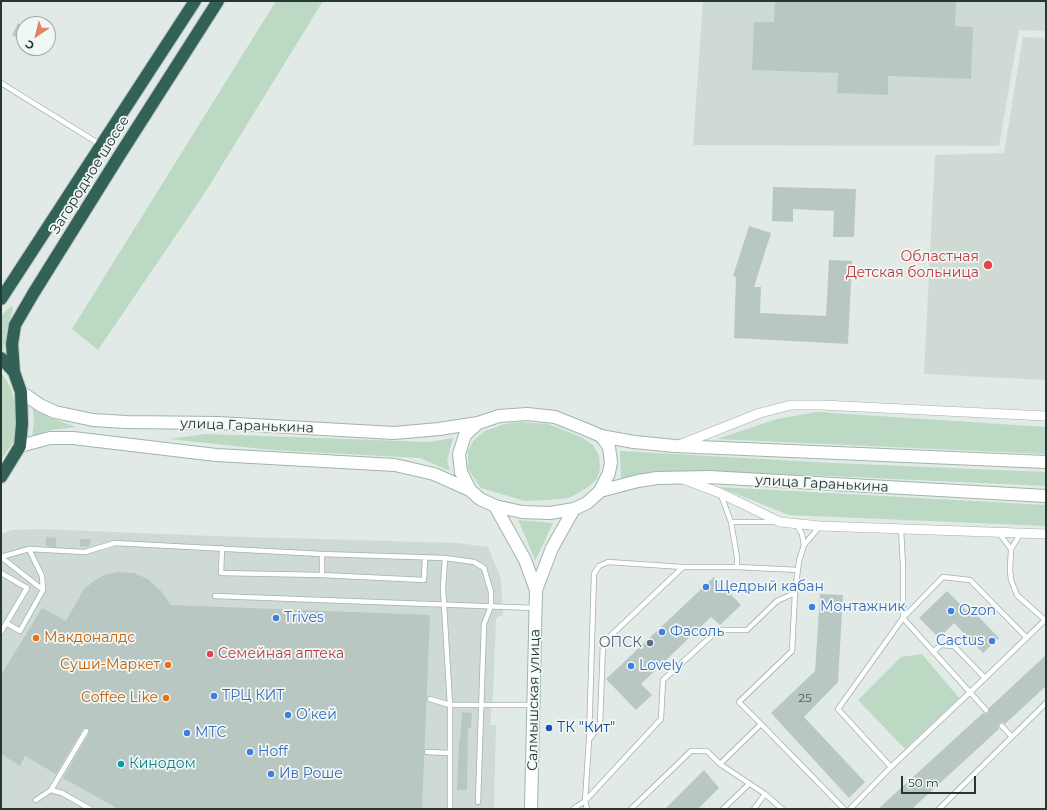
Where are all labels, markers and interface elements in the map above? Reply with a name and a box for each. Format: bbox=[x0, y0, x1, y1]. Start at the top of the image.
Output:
north arrow bbox=[16, 16, 56, 56]
text: С bbox=[22, 37, 37, 53]
street label: Загородное шоссе bbox=[47, 113, 133, 237]
place label: Областная Детская больница bbox=[846, 249, 979, 282]
marker: Областная Детская больница bbox=[982, 259, 994, 271]
street label: улица Гаранькина bbox=[180, 415, 314, 437]
street label: улица Гаранькина bbox=[755, 472, 889, 496]
place label: Щедрый кабан bbox=[714, 579, 824, 595]
marker: Щедрый кабан bbox=[701, 582, 711, 592]
place label: Монтажник bbox=[820, 599, 905, 615]
marker: Монтажник bbox=[807, 602, 817, 612]
place label: Ozon bbox=[959, 603, 996, 619]
marker: Ozon bbox=[946, 606, 956, 616]
place label: Trives bbox=[284, 610, 324, 626]
marker: Trives bbox=[271, 613, 281, 623]
place label: Фасоль bbox=[670, 624, 724, 640]
marker: Фасоль bbox=[657, 627, 667, 637]
street label: Салмышская улица bbox=[524, 629, 544, 771]
place label: Макдоналдс bbox=[44, 630, 135, 646]
marker: Макдоналдс bbox=[31, 633, 41, 643]
place label: Cactus bbox=[936, 633, 984, 649]
place label: ОПСК bbox=[599, 635, 642, 651]
marker: Cactus bbox=[987, 636, 997, 646]
marker: ОПСК bbox=[645, 638, 655, 648]
place label: Семейная аптека bbox=[218, 646, 344, 662]
marker: Семейная аптека bbox=[205, 649, 215, 659]
place label: Суши-Маркет bbox=[60, 657, 160, 673]
place label: Lovely bbox=[639, 658, 683, 674]
marker: Суши-Маркет bbox=[163, 660, 173, 670]
marker: Lovely bbox=[626, 661, 636, 671]
place label: ТРЦ КИТ bbox=[222, 688, 285, 704]
place label: Coffee Like bbox=[81, 690, 158, 706]
marker: ТРЦ КИТ bbox=[209, 691, 219, 701]
house number: 25 bbox=[798, 691, 812, 705]
marker: Coffee Like bbox=[161, 693, 171, 703]
place label: О’кей bbox=[296, 707, 337, 723]
marker: О’кей bbox=[283, 710, 293, 720]
place label: ТК "Кит" bbox=[557, 720, 615, 736]
marker: ТК "Кит" bbox=[544, 723, 554, 733]
place label: МТС bbox=[195, 725, 227, 741]
marker: МТС bbox=[182, 728, 192, 738]
place label: Hoff bbox=[258, 744, 288, 760]
marker: Hoff bbox=[245, 747, 255, 757]
place label: Кинодом bbox=[129, 756, 196, 772]
marker: Кинодом bbox=[116, 759, 126, 769]
place label: Ив Роше bbox=[279, 766, 343, 782]
scale bar bbox=[903, 768, 978, 794]
marker: Ив Роше bbox=[266, 769, 276, 779]
text: 50 m bbox=[908, 775, 939, 790]

